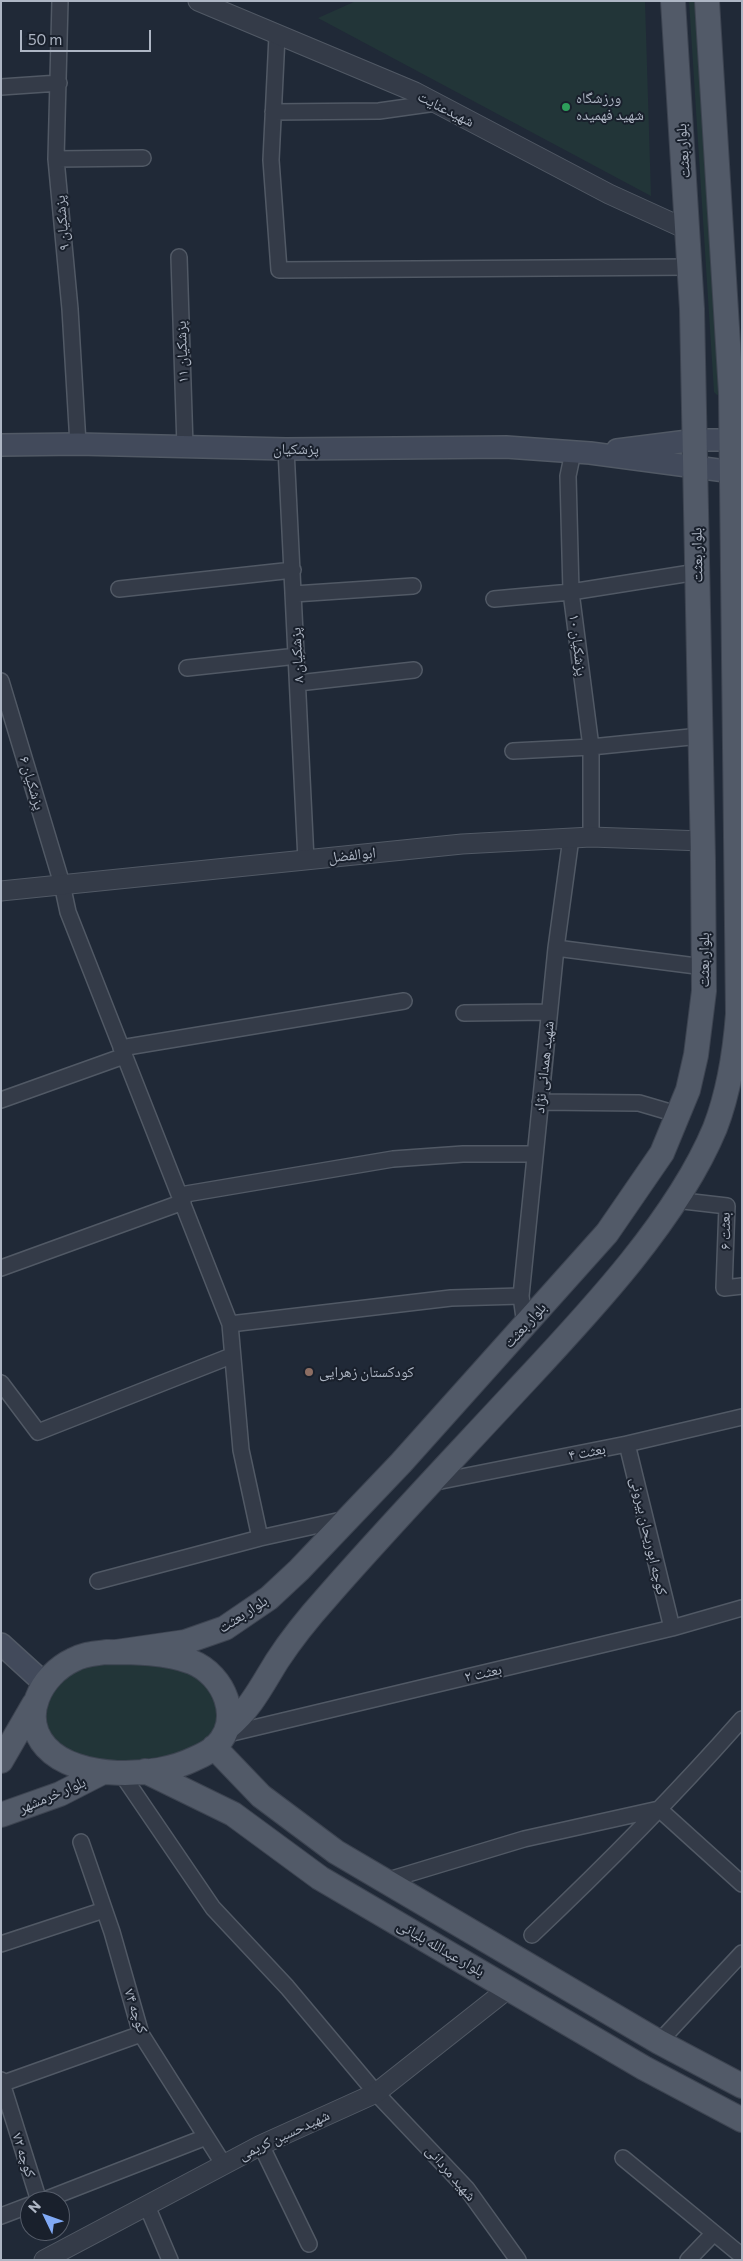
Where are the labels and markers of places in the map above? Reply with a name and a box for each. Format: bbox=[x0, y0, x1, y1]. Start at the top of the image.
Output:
place label: ورزشگاه شهید فهمیده bbox=[576, 89, 644, 124]
marker: ورزشگاه شهید فهمیده bbox=[560, 101, 572, 113]
place label: کودکستان زهرایی bbox=[319, 1363, 414, 1381]
marker: کودکستان زهرایی bbox=[303, 1366, 315, 1378]

